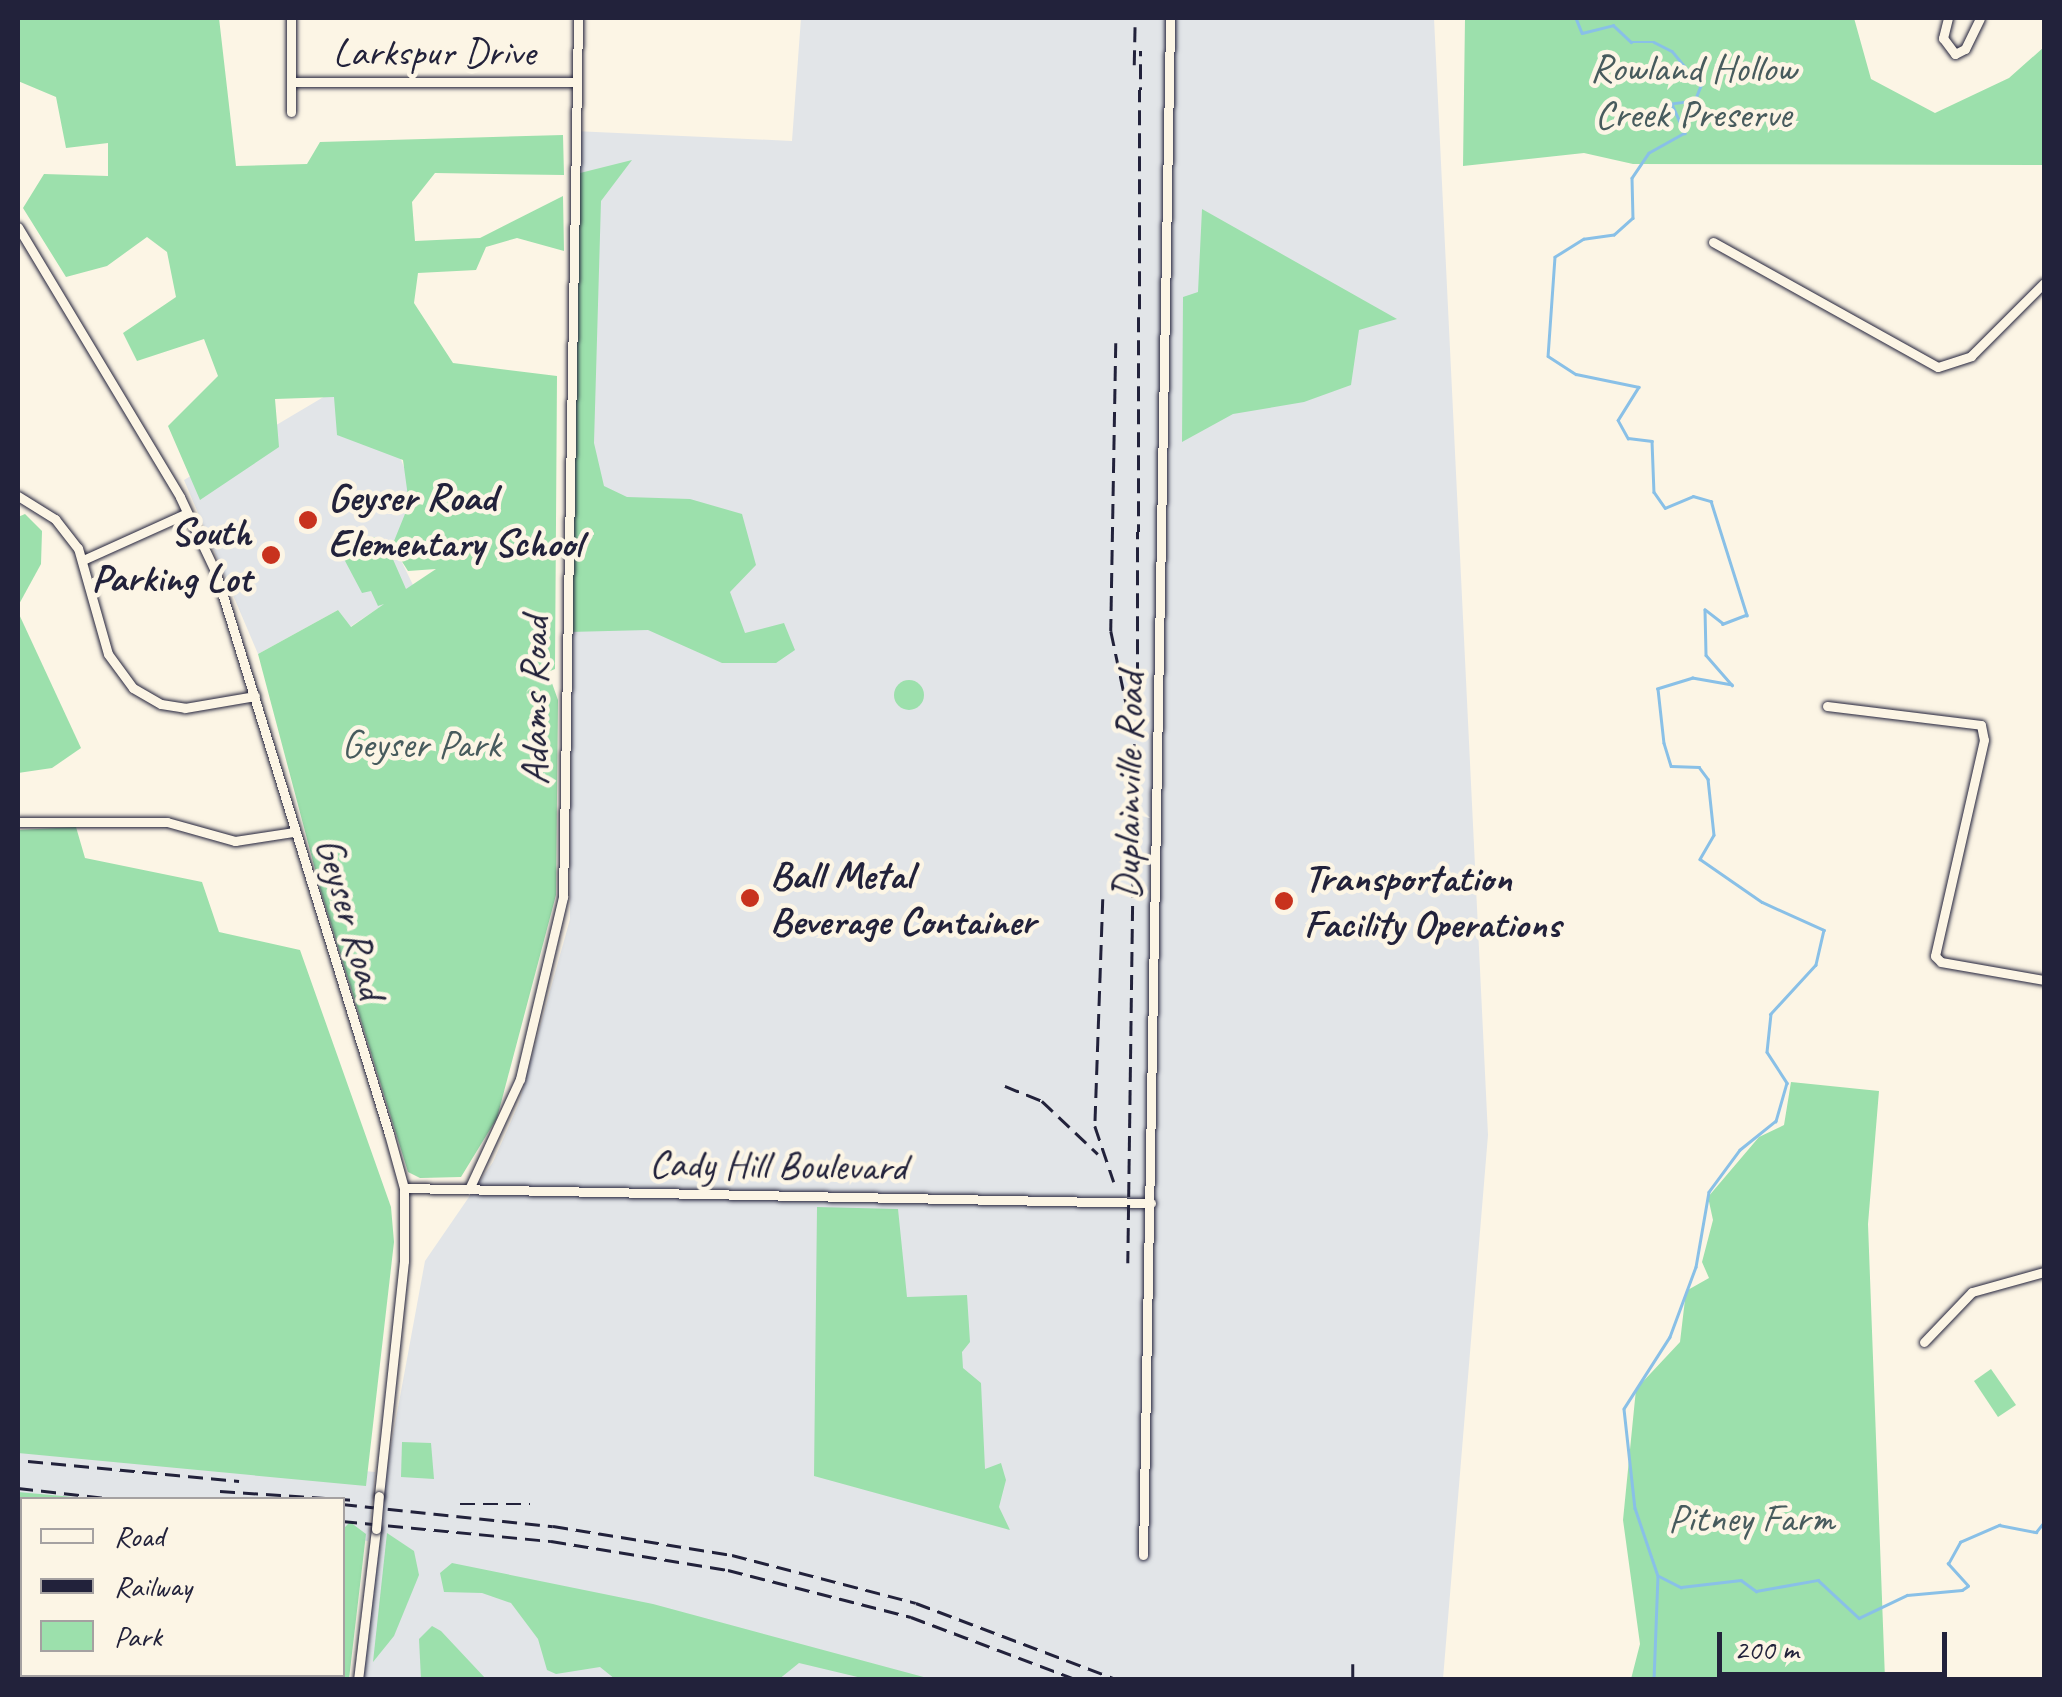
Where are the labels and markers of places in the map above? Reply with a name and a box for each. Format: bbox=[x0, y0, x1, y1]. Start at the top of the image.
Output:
place label: Geyser Road Elementary School bbox=[328, 473, 582, 567]
place label: South Parking Lot bbox=[91, 508, 251, 602]
marker: Geyser Road Elementary School bbox=[297, 509, 319, 531]
marker: South Parking Lot bbox=[260, 544, 282, 566]
place label: Ball Metal Beverage Container bbox=[770, 851, 1035, 945]
place label: Transportation Facility Operations bbox=[1304, 854, 1561, 948]
marker: Ball Metal Beverage Container bbox=[739, 887, 761, 909]
marker: Transportation Facility Operations bbox=[1273, 890, 1295, 912]

